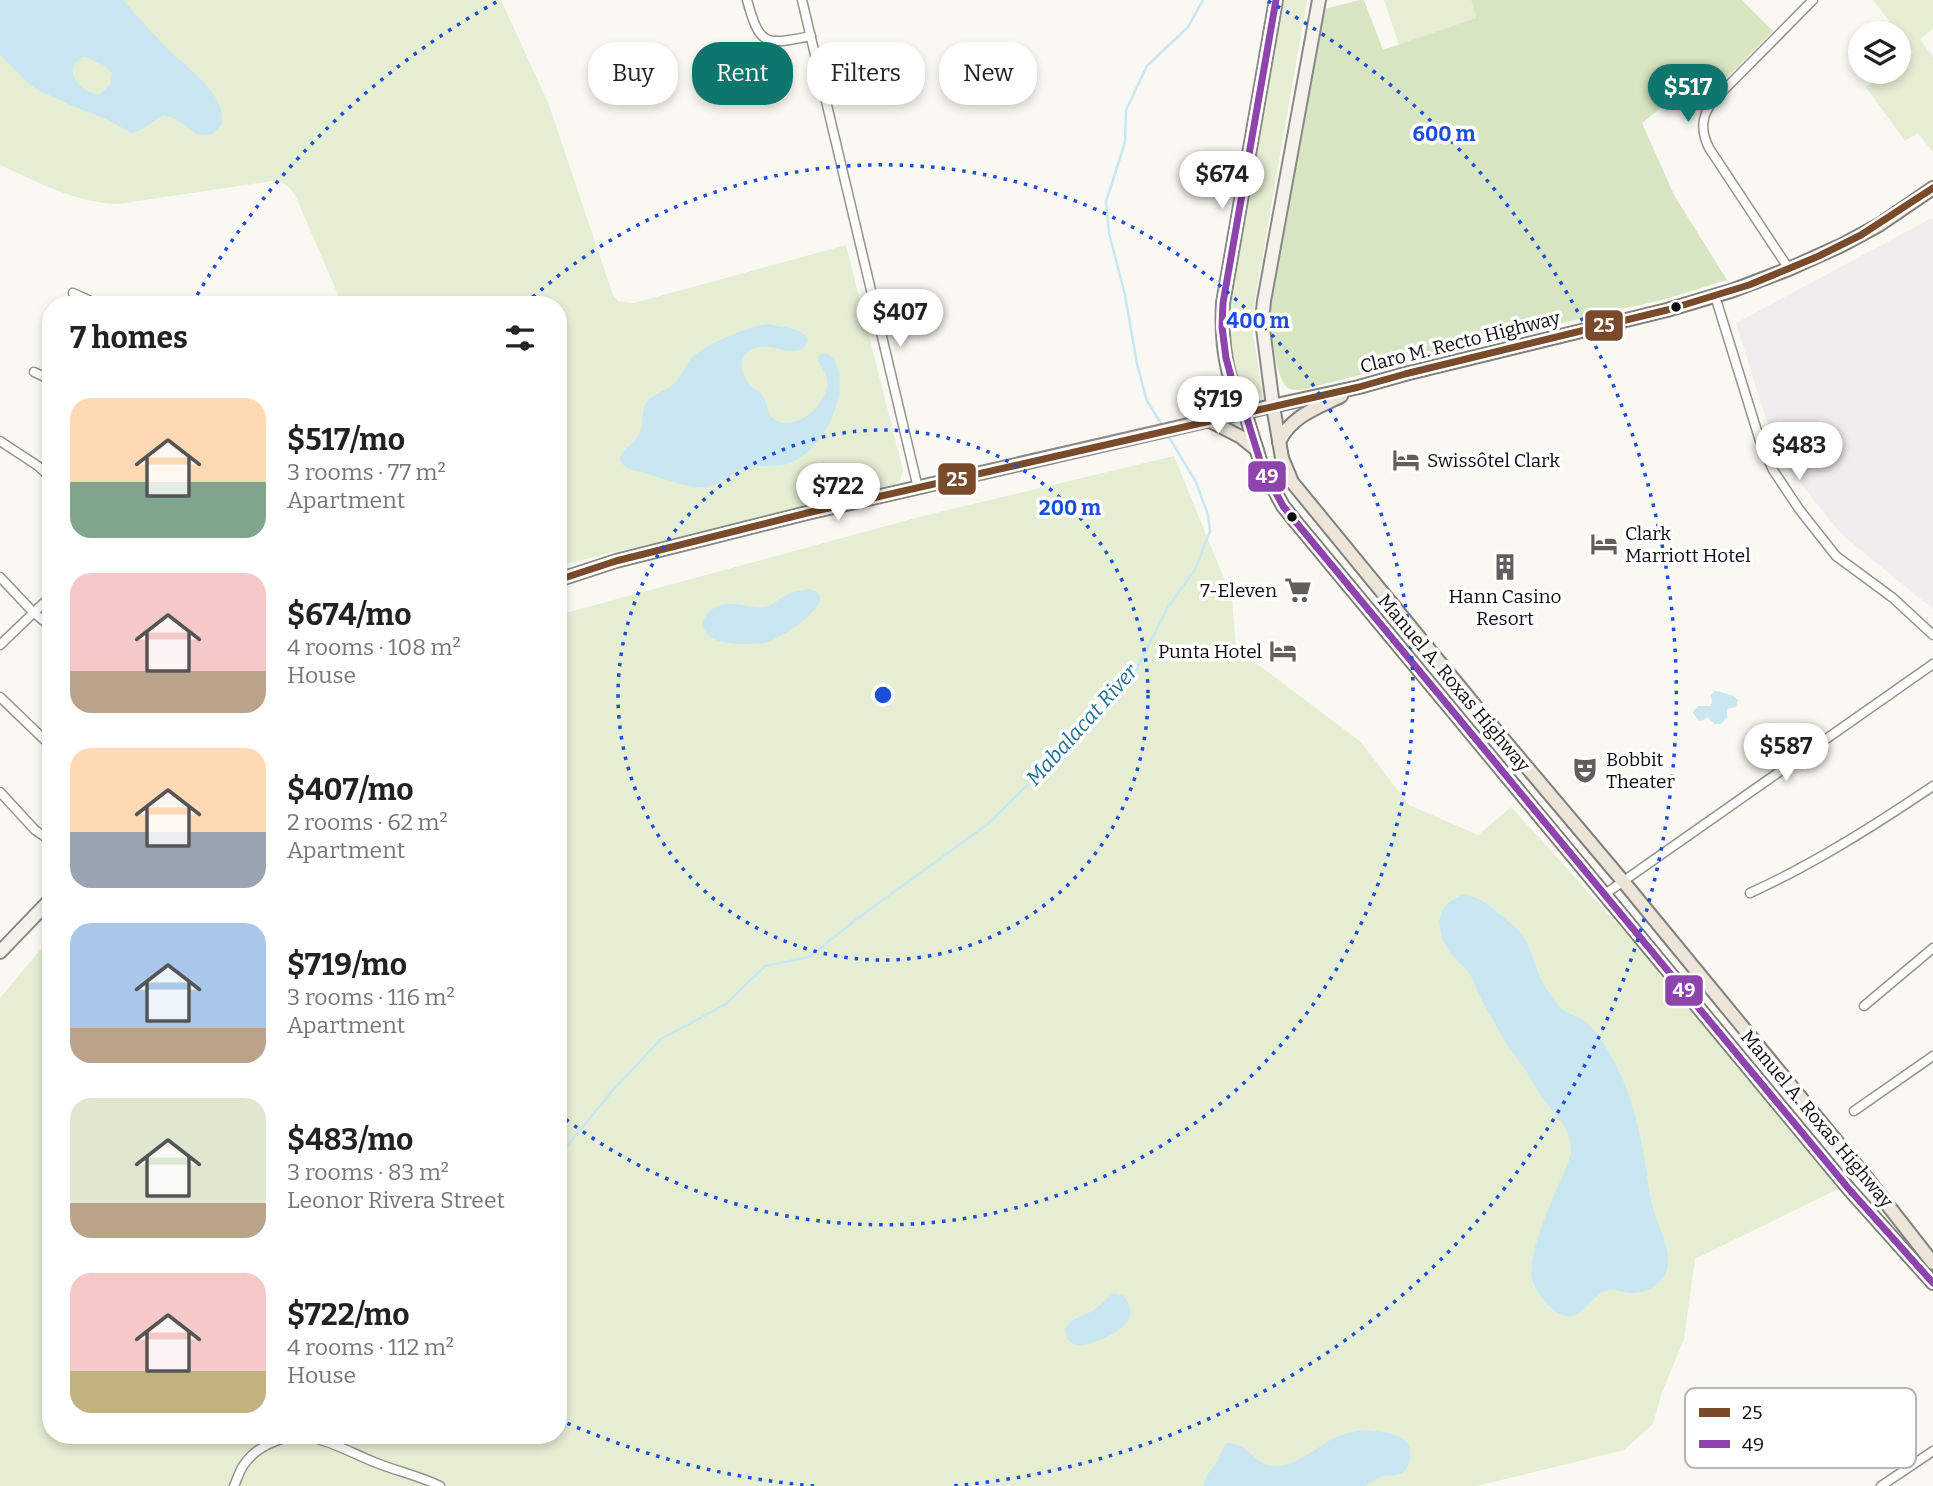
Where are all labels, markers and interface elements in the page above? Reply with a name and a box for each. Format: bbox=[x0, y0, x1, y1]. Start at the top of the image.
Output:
map controls bbox=[1848, 21, 1911, 84]
button: layers bbox=[1848, 21, 1911, 84]
chip: Buy bbox=[588, 42, 678, 105]
chip: Rent bbox=[692, 42, 793, 105]
chip: Filters bbox=[807, 42, 925, 105]
chip: New bbox=[939, 42, 1037, 105]
pin: $517 bbox=[1647, 64, 1729, 124]
text: $517 bbox=[1664, 73, 1712, 101]
text: 600 m bbox=[1413, 121, 1475, 147]
pin: $674 bbox=[1181, 152, 1263, 211]
text: $674 bbox=[1195, 160, 1249, 188]
pin: $407 bbox=[859, 290, 941, 349]
text: $407 bbox=[873, 298, 927, 326]
unlabelled marker bbox=[1669, 300, 1683, 314]
street label: Claro M. Recto Highway bbox=[1358, 306, 1563, 378]
text: 400 m bbox=[1226, 308, 1290, 334]
line badge: 25 bbox=[1584, 309, 1624, 342]
text: 25 bbox=[1593, 314, 1615, 337]
icon: filters bbox=[501, 319, 539, 357]
text: 7 homes bbox=[70, 320, 188, 356]
pin: $719 bbox=[1177, 376, 1259, 436]
text: $719 bbox=[1193, 385, 1243, 413]
text: $517/mo bbox=[287, 422, 405, 458]
pin: $483 bbox=[1758, 422, 1840, 482]
icon: home bbox=[126, 426, 210, 510]
text: $483 bbox=[1772, 431, 1826, 459]
hotel icon: Swissôtel Clark bbox=[1391, 445, 1421, 475]
place label: Swissôtel Clark bbox=[1427, 449, 1560, 472]
text: 3 rooms · 77 m² bbox=[287, 458, 446, 486]
line badge: 49 bbox=[1247, 460, 1287, 493]
line badge: 25 bbox=[937, 462, 977, 496]
pin: $722 bbox=[797, 463, 879, 523]
text: 49 bbox=[1256, 465, 1278, 488]
text: 25 bbox=[946, 468, 968, 491]
text: $722 bbox=[812, 472, 864, 500]
text: Apartment bbox=[287, 486, 405, 514]
text: 200 m bbox=[1039, 495, 1101, 521]
unlabelled marker bbox=[1285, 510, 1299, 524]
place label: Clark Marriott Hotel bbox=[1625, 522, 1751, 567]
hotel icon: Clark Marriott Hotel bbox=[1589, 529, 1619, 559]
building icon: Hann Casino Resort bbox=[1490, 552, 1520, 582]
supermarket icon: 7-Eleven bbox=[1283, 575, 1313, 605]
place label: 7-Eleven bbox=[1200, 579, 1277, 602]
place label: Hann Casino Resort bbox=[1448, 585, 1562, 630]
street label: Manuel A. Roxas Highway bbox=[1373, 589, 1536, 777]
text: $674/mo bbox=[287, 597, 412, 633]
icon: home bbox=[126, 601, 210, 685]
text: 4 rooms · 108 m² bbox=[287, 633, 461, 661]
hotel icon: Punta Hotel bbox=[1268, 636, 1298, 666]
place label: Punta Hotel bbox=[1158, 640, 1262, 663]
water label: Mabalacat River bbox=[1021, 658, 1144, 791]
text: House bbox=[287, 661, 356, 689]
centre of rings bbox=[871, 683, 895, 707]
pin: $587 bbox=[1745, 724, 1827, 783]
text: $587 bbox=[1760, 732, 1812, 760]
place label: Bobbit Theater bbox=[1606, 748, 1676, 793]
theatre icon: Bobbit Theater bbox=[1570, 755, 1600, 785]
text: $407/mo bbox=[287, 772, 414, 808]
icon: home bbox=[126, 776, 210, 860]
text: 2 rooms · 62 m² bbox=[287, 808, 448, 836]
text: Apartment bbox=[287, 836, 405, 864]
text: $719/mo bbox=[287, 947, 407, 983]
icon: home bbox=[126, 951, 210, 1035]
line badge: 49 bbox=[1664, 974, 1704, 1007]
text: 49 bbox=[1673, 979, 1695, 1002]
text: 3 rooms · 116 m² bbox=[287, 983, 455, 1011]
text: Apartment bbox=[287, 1011, 405, 1039]
street label: Manuel A. Roxas Highway bbox=[1736, 1025, 1899, 1213]
text: $483/mo bbox=[287, 1122, 413, 1158]
icon: home bbox=[126, 1126, 210, 1210]
text: 3 rooms · 83 m² bbox=[287, 1158, 449, 1186]
text: Leonor Rivera Street bbox=[287, 1186, 505, 1214]
text: $722/mo bbox=[287, 1297, 410, 1333]
icon: home bbox=[126, 1301, 210, 1385]
text: 4 rooms · 112 m² bbox=[287, 1333, 454, 1361]
text: House bbox=[287, 1361, 356, 1389]
legend bbox=[1685, 1388, 1916, 1468]
text: 25 bbox=[1742, 1401, 1762, 1424]
text: 49 bbox=[1742, 1433, 1764, 1456]

